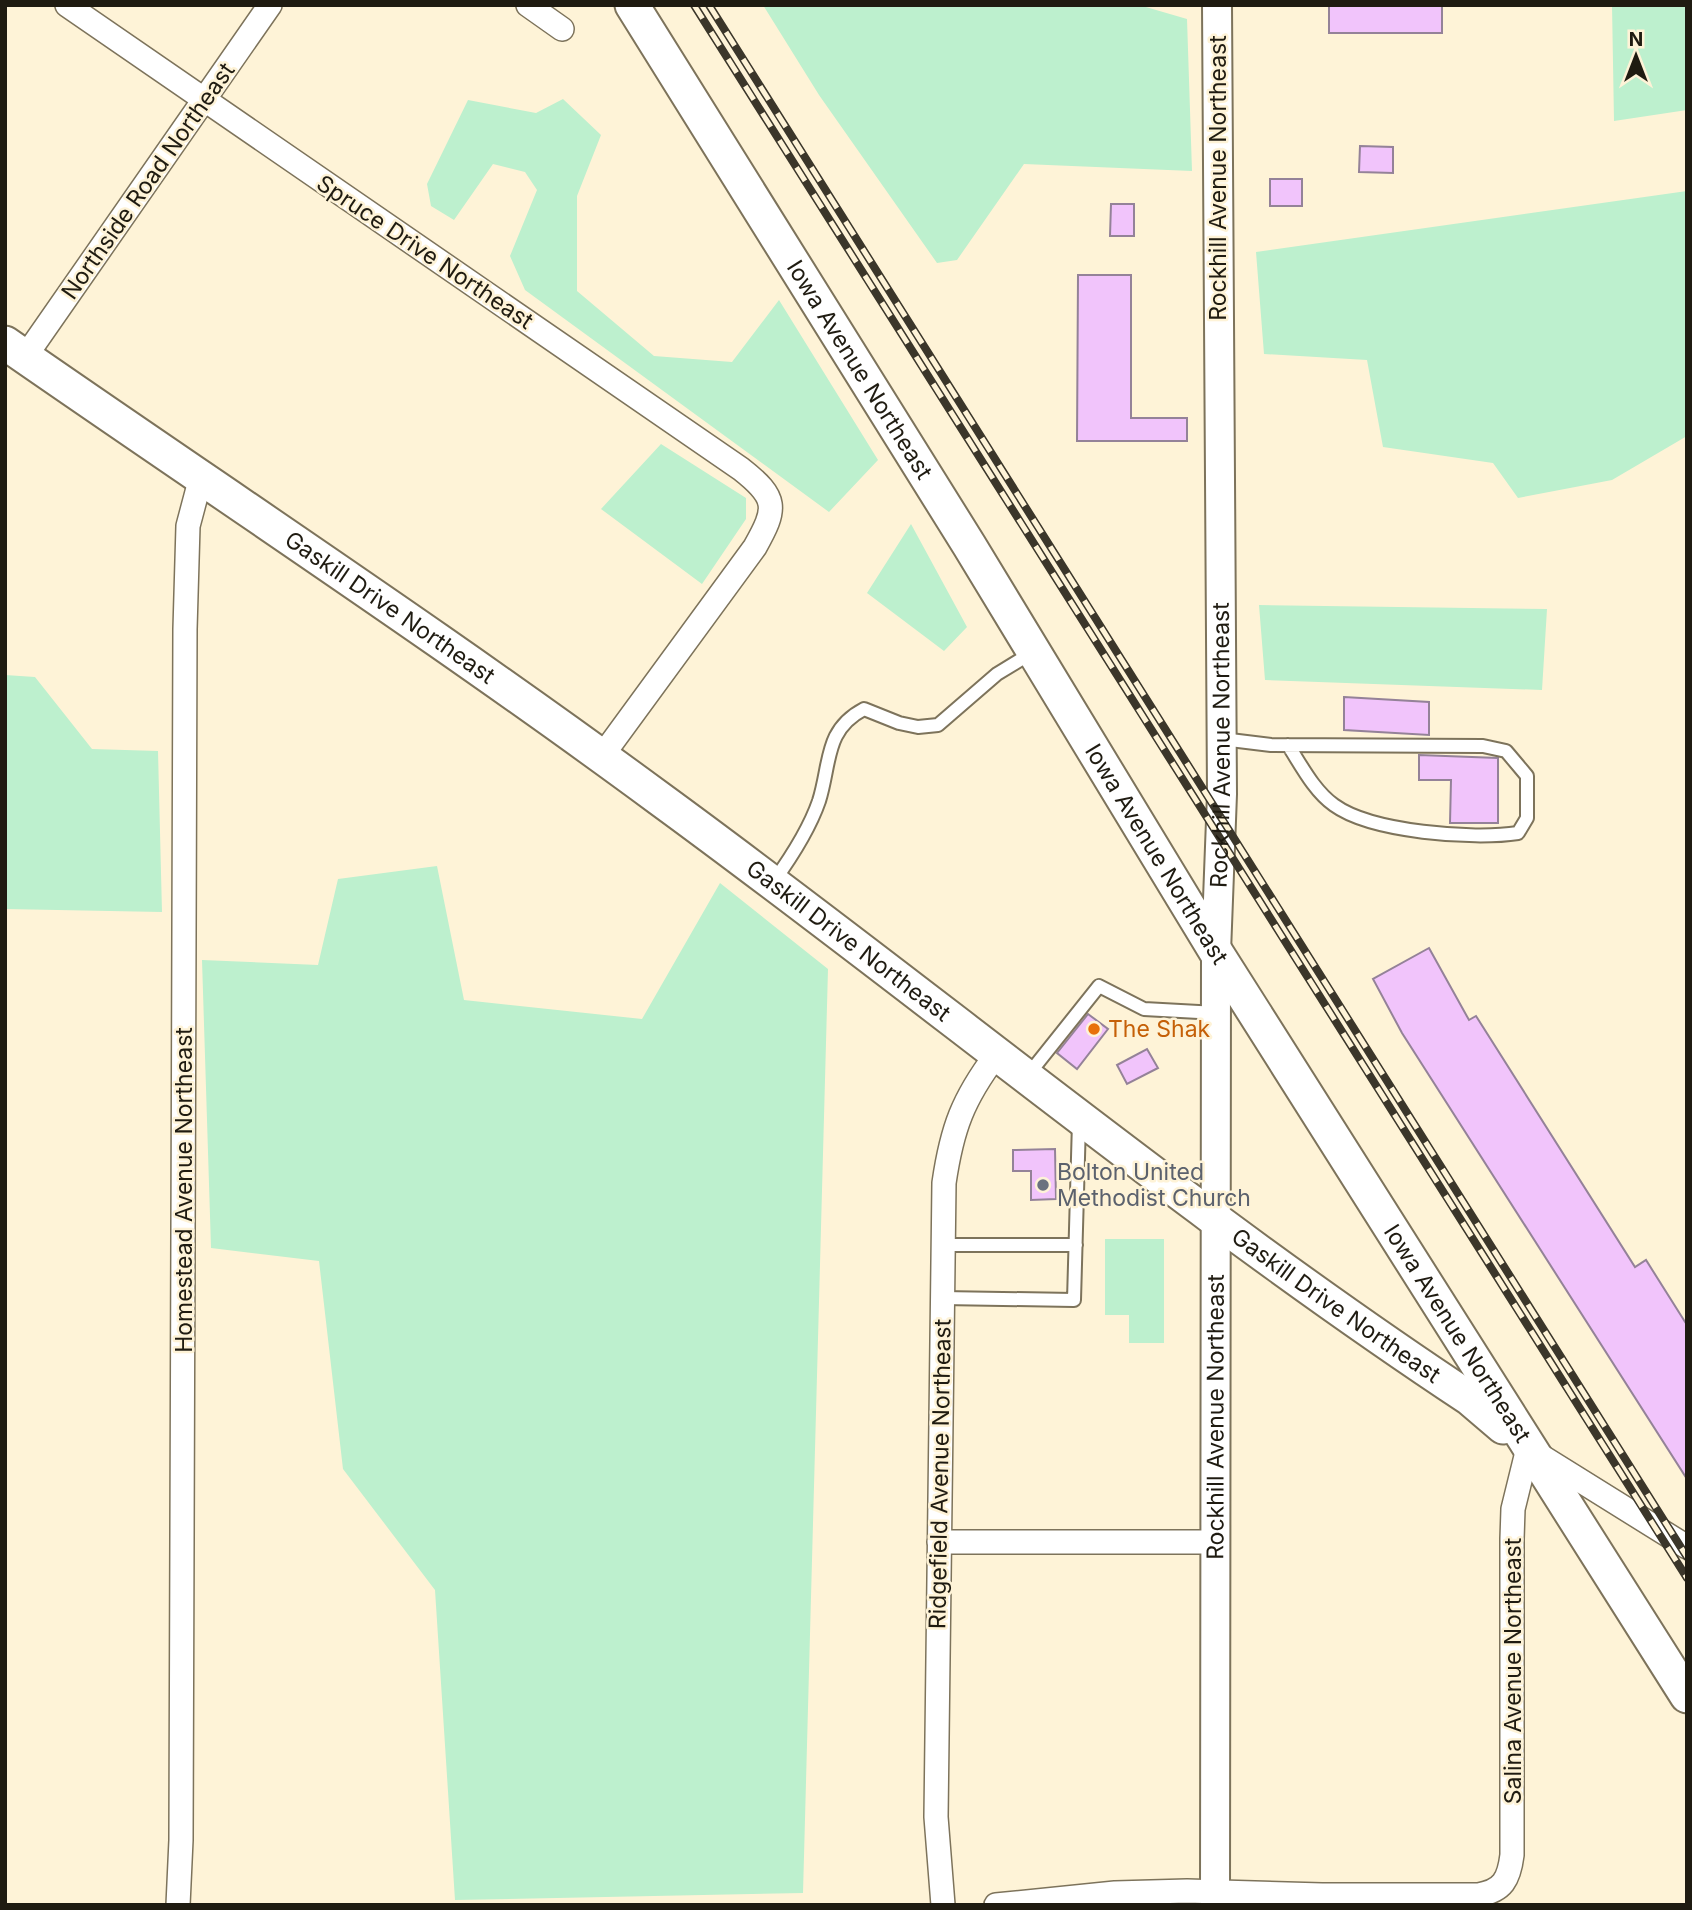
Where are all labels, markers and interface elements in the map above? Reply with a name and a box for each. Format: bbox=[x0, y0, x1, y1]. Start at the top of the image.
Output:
north arrow bbox=[1601, 21, 1671, 91]
text: N bbox=[1629, 28, 1643, 51]
street label: Rockhill Avenue Northeast bbox=[1204, 35, 1232, 321]
street label: Northside Road Northeast bbox=[56, 57, 241, 305]
street label: Spruce Drive Northeast bbox=[311, 169, 539, 335]
street label: Iowa Avenue Northeast bbox=[781, 255, 939, 485]
street label: Gaskill Drive Northeast bbox=[280, 525, 501, 690]
street label: Rockhill Avenue Northeast bbox=[1204, 602, 1236, 888]
street label: Iowa Avenue Northeast bbox=[1079, 739, 1234, 970]
street label: Gaskill Drive Northeast bbox=[741, 854, 957, 1028]
place label: The Shak bbox=[1108, 1015, 1211, 1043]
marker: The Shak bbox=[1086, 1021, 1102, 1037]
street label: Homestead Avenue Northeast bbox=[170, 1027, 198, 1353]
place label: Bolton United Methodist Church bbox=[1057, 1158, 1251, 1212]
marker: Bolton United Methodist Church bbox=[1035, 1177, 1051, 1193]
street label: Iowa Avenue Northeast bbox=[1378, 1219, 1537, 1448]
street label: Gaskill Drive Northeast bbox=[1226, 1222, 1446, 1389]
street label: Rockhill Avenue Northeast bbox=[1201, 1274, 1230, 1560]
street label: Ridgefield Avenue Northeast bbox=[923, 1318, 957, 1629]
street label: Salina Avenue Northeast bbox=[1499, 1537, 1527, 1804]

